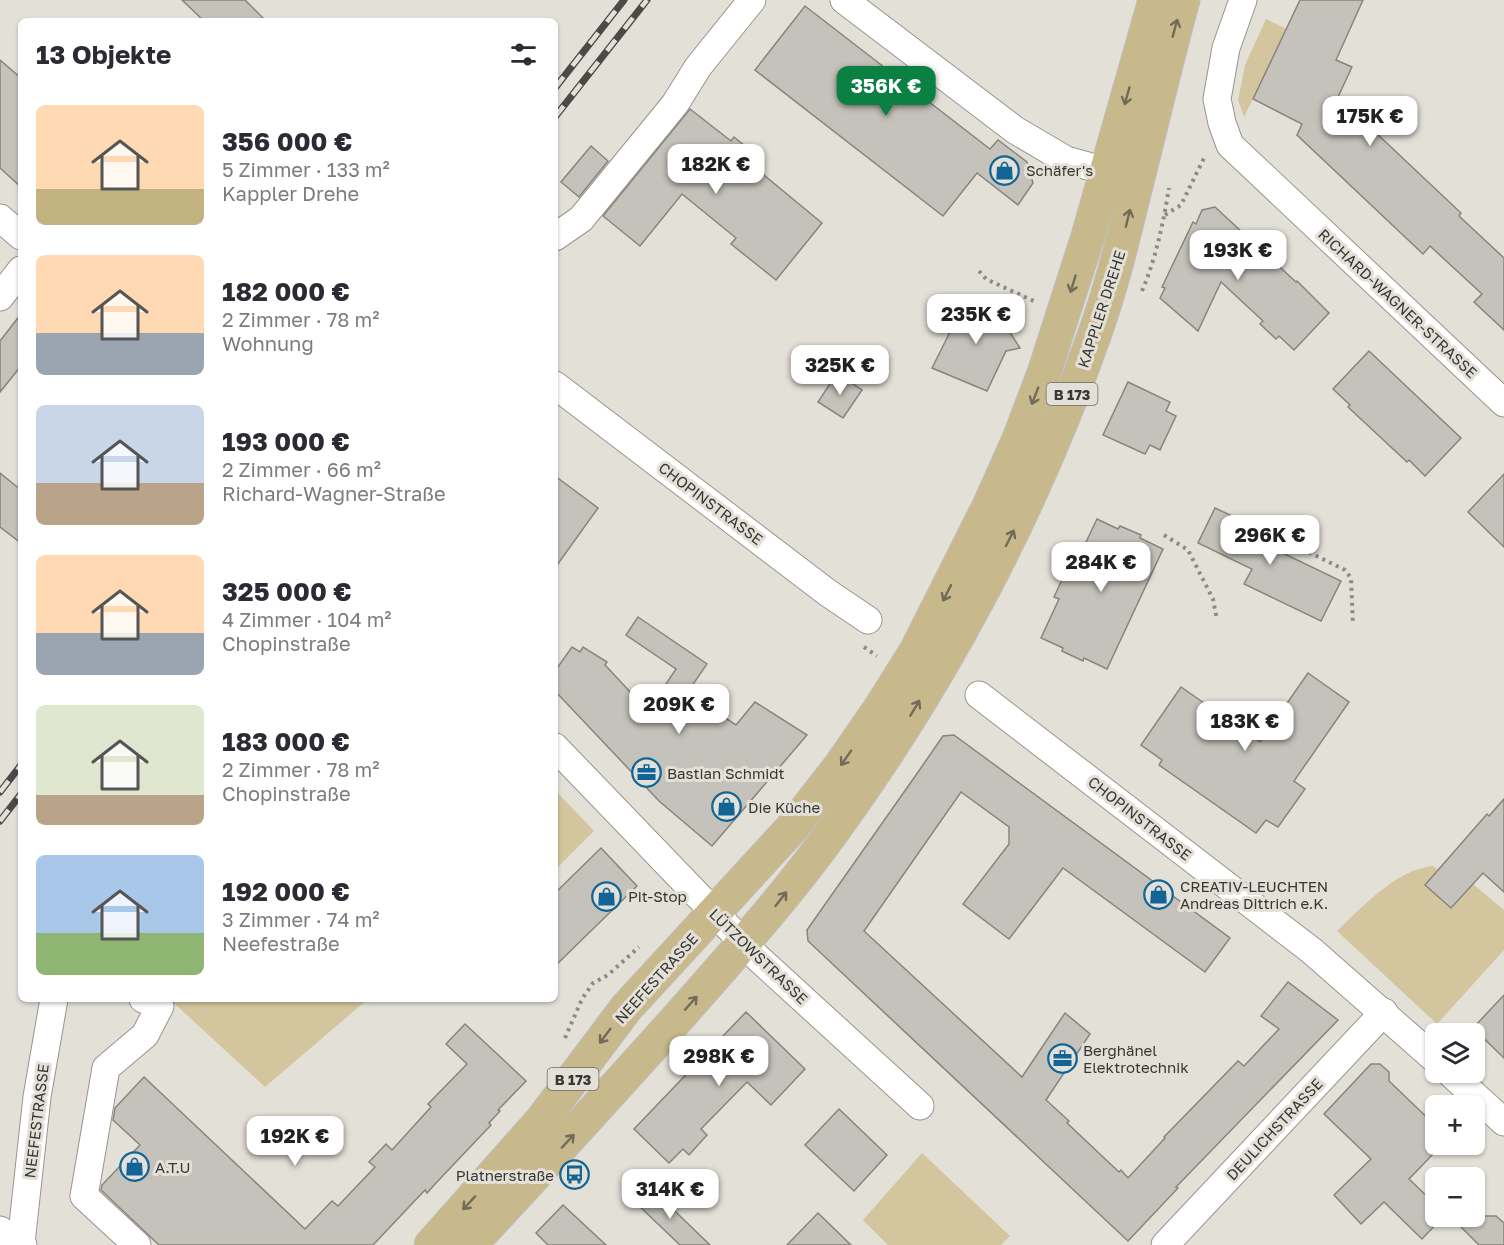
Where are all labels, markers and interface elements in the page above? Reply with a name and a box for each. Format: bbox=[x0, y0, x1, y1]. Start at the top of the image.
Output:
one-way arrow bbox=[1170, 19, 1182, 38]
icon: filters bbox=[507, 38, 540, 71]
text: 13 Objekte bbox=[36, 39, 171, 70]
pin: 356K € bbox=[837, 66, 935, 117]
text: 356K € bbox=[851, 73, 921, 97]
one-way arrow bbox=[1121, 87, 1132, 106]
pin: 175K € bbox=[1321, 96, 1419, 147]
text: 175K € bbox=[1337, 103, 1404, 127]
text: 356 000 € bbox=[222, 126, 352, 157]
icon: home bbox=[84, 129, 156, 201]
pin: 182K € bbox=[667, 144, 765, 195]
text: 182K € bbox=[682, 151, 750, 175]
shop icon: Schäfer's bbox=[989, 154, 1021, 186]
text: 5 Zimmer · 133 m² bbox=[222, 157, 390, 181]
place label: Schäfer's bbox=[1026, 161, 1093, 179]
text: Kappler Drehe bbox=[222, 181, 359, 205]
one-way arrow bbox=[1123, 208, 1135, 227]
street label: RICHARD-WAGNER-STRASSE bbox=[1315, 225, 1481, 381]
pin: 193K € bbox=[1189, 230, 1287, 281]
text: 193K € bbox=[1204, 237, 1272, 261]
street label: KAPPLER DREHE bbox=[1074, 248, 1128, 370]
one-way arrow bbox=[1067, 274, 1078, 293]
text: 182 000 € bbox=[222, 276, 350, 307]
icon: home bbox=[84, 279, 156, 351]
pin: 235K € bbox=[927, 294, 1025, 345]
text: 235K € bbox=[941, 301, 1011, 325]
text: 2 Zimmer · 78 m² bbox=[222, 307, 379, 331]
text: Wohnung bbox=[222, 331, 314, 355]
pin: 325K € bbox=[791, 345, 889, 396]
text: 325K € bbox=[805, 352, 875, 376]
road number: B 173 bbox=[1046, 383, 1098, 405]
one-way arrow bbox=[1029, 386, 1040, 405]
text: 193 000 € bbox=[222, 426, 350, 457]
icon: home bbox=[84, 429, 156, 501]
text: 2 Zimmer · 66 m² bbox=[222, 457, 381, 481]
street label: CHOPINSTRASSE bbox=[655, 458, 767, 548]
text: Richard-Wagner-Straße bbox=[222, 481, 446, 505]
pin: 296K € bbox=[1221, 515, 1319, 566]
text: 296K € bbox=[1234, 522, 1306, 546]
one-way arrow bbox=[1005, 529, 1017, 547]
pin: 284K € bbox=[1052, 542, 1150, 593]
text: 284K € bbox=[1065, 549, 1137, 573]
text: 325 000 € bbox=[222, 576, 352, 607]
icon: home bbox=[84, 579, 156, 651]
one-way arrow bbox=[940, 583, 952, 601]
text: 4 Zimmer · 104 m² bbox=[222, 607, 392, 631]
text: Chopinstraße bbox=[222, 631, 351, 655]
pin: 209K € bbox=[630, 684, 728, 735]
text: 209K € bbox=[643, 691, 715, 715]
one-way arrow bbox=[910, 700, 922, 717]
pin: 183K € bbox=[1196, 701, 1294, 752]
text: 183K € bbox=[1211, 708, 1279, 732]
text: 183 000 € bbox=[222, 726, 350, 757]
icon: home bbox=[84, 729, 156, 801]
one-way arrow bbox=[840, 749, 852, 765]
text: 2 Zimmer · 78 m² bbox=[222, 757, 379, 781]
office icon: Bastian Schmidt bbox=[630, 757, 662, 789]
place label: Bastian Schmidt bbox=[667, 764, 784, 782]
street label: CHOPINSTRASSE bbox=[1085, 772, 1195, 864]
text: Chopinstraße bbox=[222, 781, 351, 805]
shop icon: Die Küche bbox=[711, 791, 743, 823]
place label: Die Küche bbox=[748, 798, 820, 816]
text: 192 000 € bbox=[222, 876, 350, 907]
place label: CREATIV-LEUCHTEN Andreas Dittrich e.K. bbox=[1180, 877, 1328, 912]
icon: home bbox=[84, 879, 156, 951]
shop icon: CREATIV-LEUCHTEN Andreas Dittrich e.K. bbox=[1143, 879, 1175, 911]
shop icon: Pit-Stop bbox=[591, 880, 623, 912]
place label: Pit-Stop bbox=[628, 887, 687, 905]
one-way arrow bbox=[775, 891, 788, 907]
street label: LÜTZOWSTRASSE bbox=[706, 905, 812, 1007]
text: 3 Zimmer · 74 m² bbox=[222, 907, 380, 931]
street label: NEEFESTRASSE bbox=[611, 929, 701, 1027]
text: Neefestraße bbox=[222, 931, 340, 955]
one-way arrow bbox=[684, 995, 698, 1010]
map controls bbox=[1425, 1023, 1485, 1227]
button: layers bbox=[1425, 1023, 1485, 1083]
one-way arrow bbox=[599, 1027, 612, 1043]
pin: 298K € bbox=[670, 1036, 768, 1087]
place label: Berghänel Elektrotechnik bbox=[1083, 1041, 1189, 1076]
text: 298K € bbox=[683, 1043, 755, 1067]
office icon: Berghänel Elektrotechnik bbox=[1046, 1043, 1078, 1075]
street label: NEEFESTRASSE bbox=[20, 1063, 52, 1179]
road number: B 173 bbox=[548, 1068, 598, 1090]
street label: DEULICHSTRASSE bbox=[1222, 1074, 1326, 1184]
button: + bbox=[1425, 1095, 1485, 1155]
pin: 192K € bbox=[246, 1116, 344, 1167]
text: 192K € bbox=[261, 1123, 329, 1147]
one-way arrow bbox=[560, 1133, 575, 1148]
shop icon: A.T.U bbox=[118, 1151, 150, 1183]
place label: A.T.U bbox=[155, 1158, 190, 1176]
bus stop icon: Platnerstraße bbox=[559, 1159, 591, 1191]
place label: Platnerstraße bbox=[456, 1166, 554, 1184]
button: − bbox=[1425, 1167, 1485, 1227]
pin: 314K € bbox=[621, 1169, 719, 1220]
text: 314K € bbox=[636, 1176, 704, 1200]
one-way arrow bbox=[462, 1196, 476, 1211]

